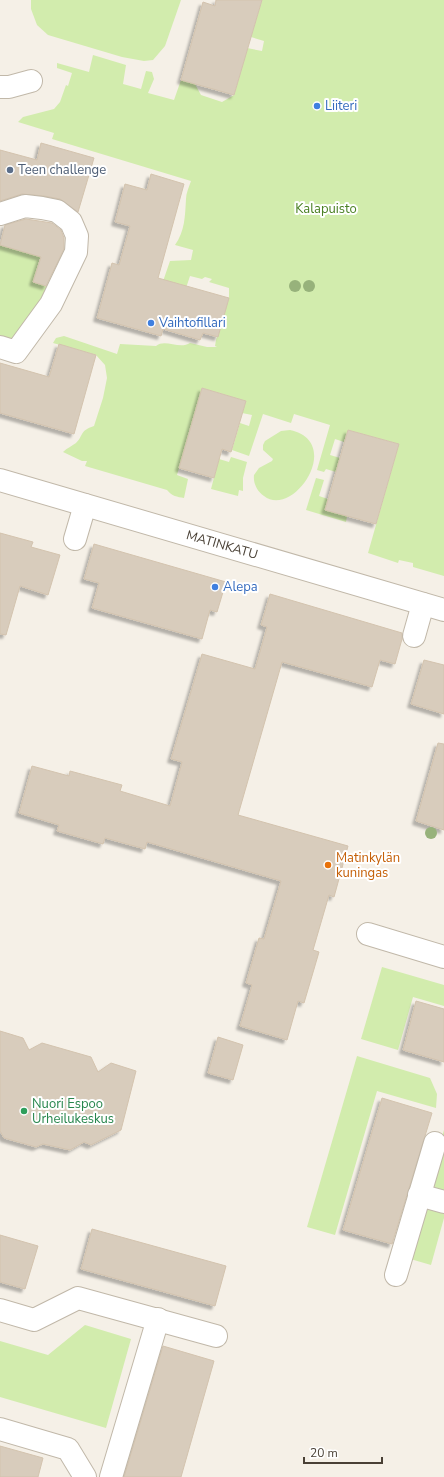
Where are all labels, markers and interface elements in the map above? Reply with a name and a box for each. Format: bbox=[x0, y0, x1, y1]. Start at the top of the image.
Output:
place label: Liiteri bbox=[325, 97, 357, 115]
marker: Liiteri bbox=[312, 101, 322, 111]
place label: Teen challenge bbox=[18, 161, 106, 179]
marker: Teen challenge bbox=[5, 165, 15, 175]
park label: Kalapuisto bbox=[295, 200, 357, 218]
place label: Vaihtofillari bbox=[158, 314, 226, 332]
marker: Vaihtofillari bbox=[146, 318, 156, 328]
street label: MATINKATU bbox=[184, 526, 260, 564]
place label: Alepa bbox=[223, 578, 258, 596]
marker: Alepa bbox=[210, 582, 220, 592]
place label: Matinkylän kuningas bbox=[336, 849, 400, 882]
marker: Matinkylän kuningas bbox=[323, 860, 333, 870]
place label: Nuori Espoo Urheilukeskus bbox=[32, 1095, 114, 1128]
marker: Nuori Espoo Urheilukeskus bbox=[19, 1106, 29, 1116]
scale bar bbox=[304, 1439, 382, 1465]
text: 20 m bbox=[310, 1445, 338, 1461]

